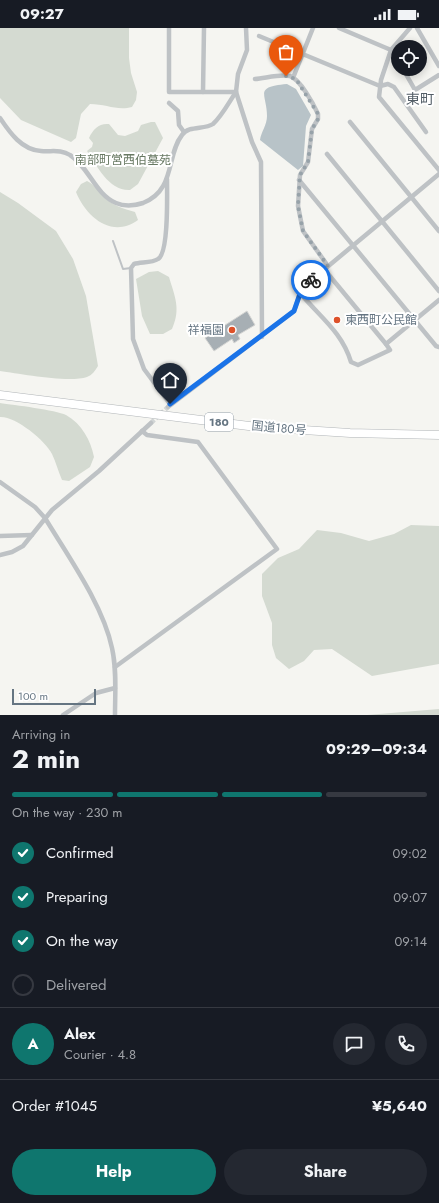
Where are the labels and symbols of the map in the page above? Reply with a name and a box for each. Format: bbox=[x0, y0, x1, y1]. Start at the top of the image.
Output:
pin bbox=[269, 35, 303, 76]
district label: 東町 bbox=[406, 89, 434, 109]
park label: 南部町営西伯墓苑 bbox=[75, 151, 171, 169]
courier bbox=[291, 260, 331, 300]
place label: 東西町公民館 bbox=[345, 311, 417, 329]
marker: 東西町公民館 bbox=[332, 315, 342, 325]
place label: 祥福園 bbox=[188, 321, 224, 339]
marker: 祥福園 bbox=[227, 325, 237, 335]
pin bbox=[153, 363, 187, 404]
road number: 180 bbox=[205, 413, 233, 431]
street label: 国道180号 bbox=[251, 417, 307, 439]
scale bar bbox=[12, 687, 96, 706]

